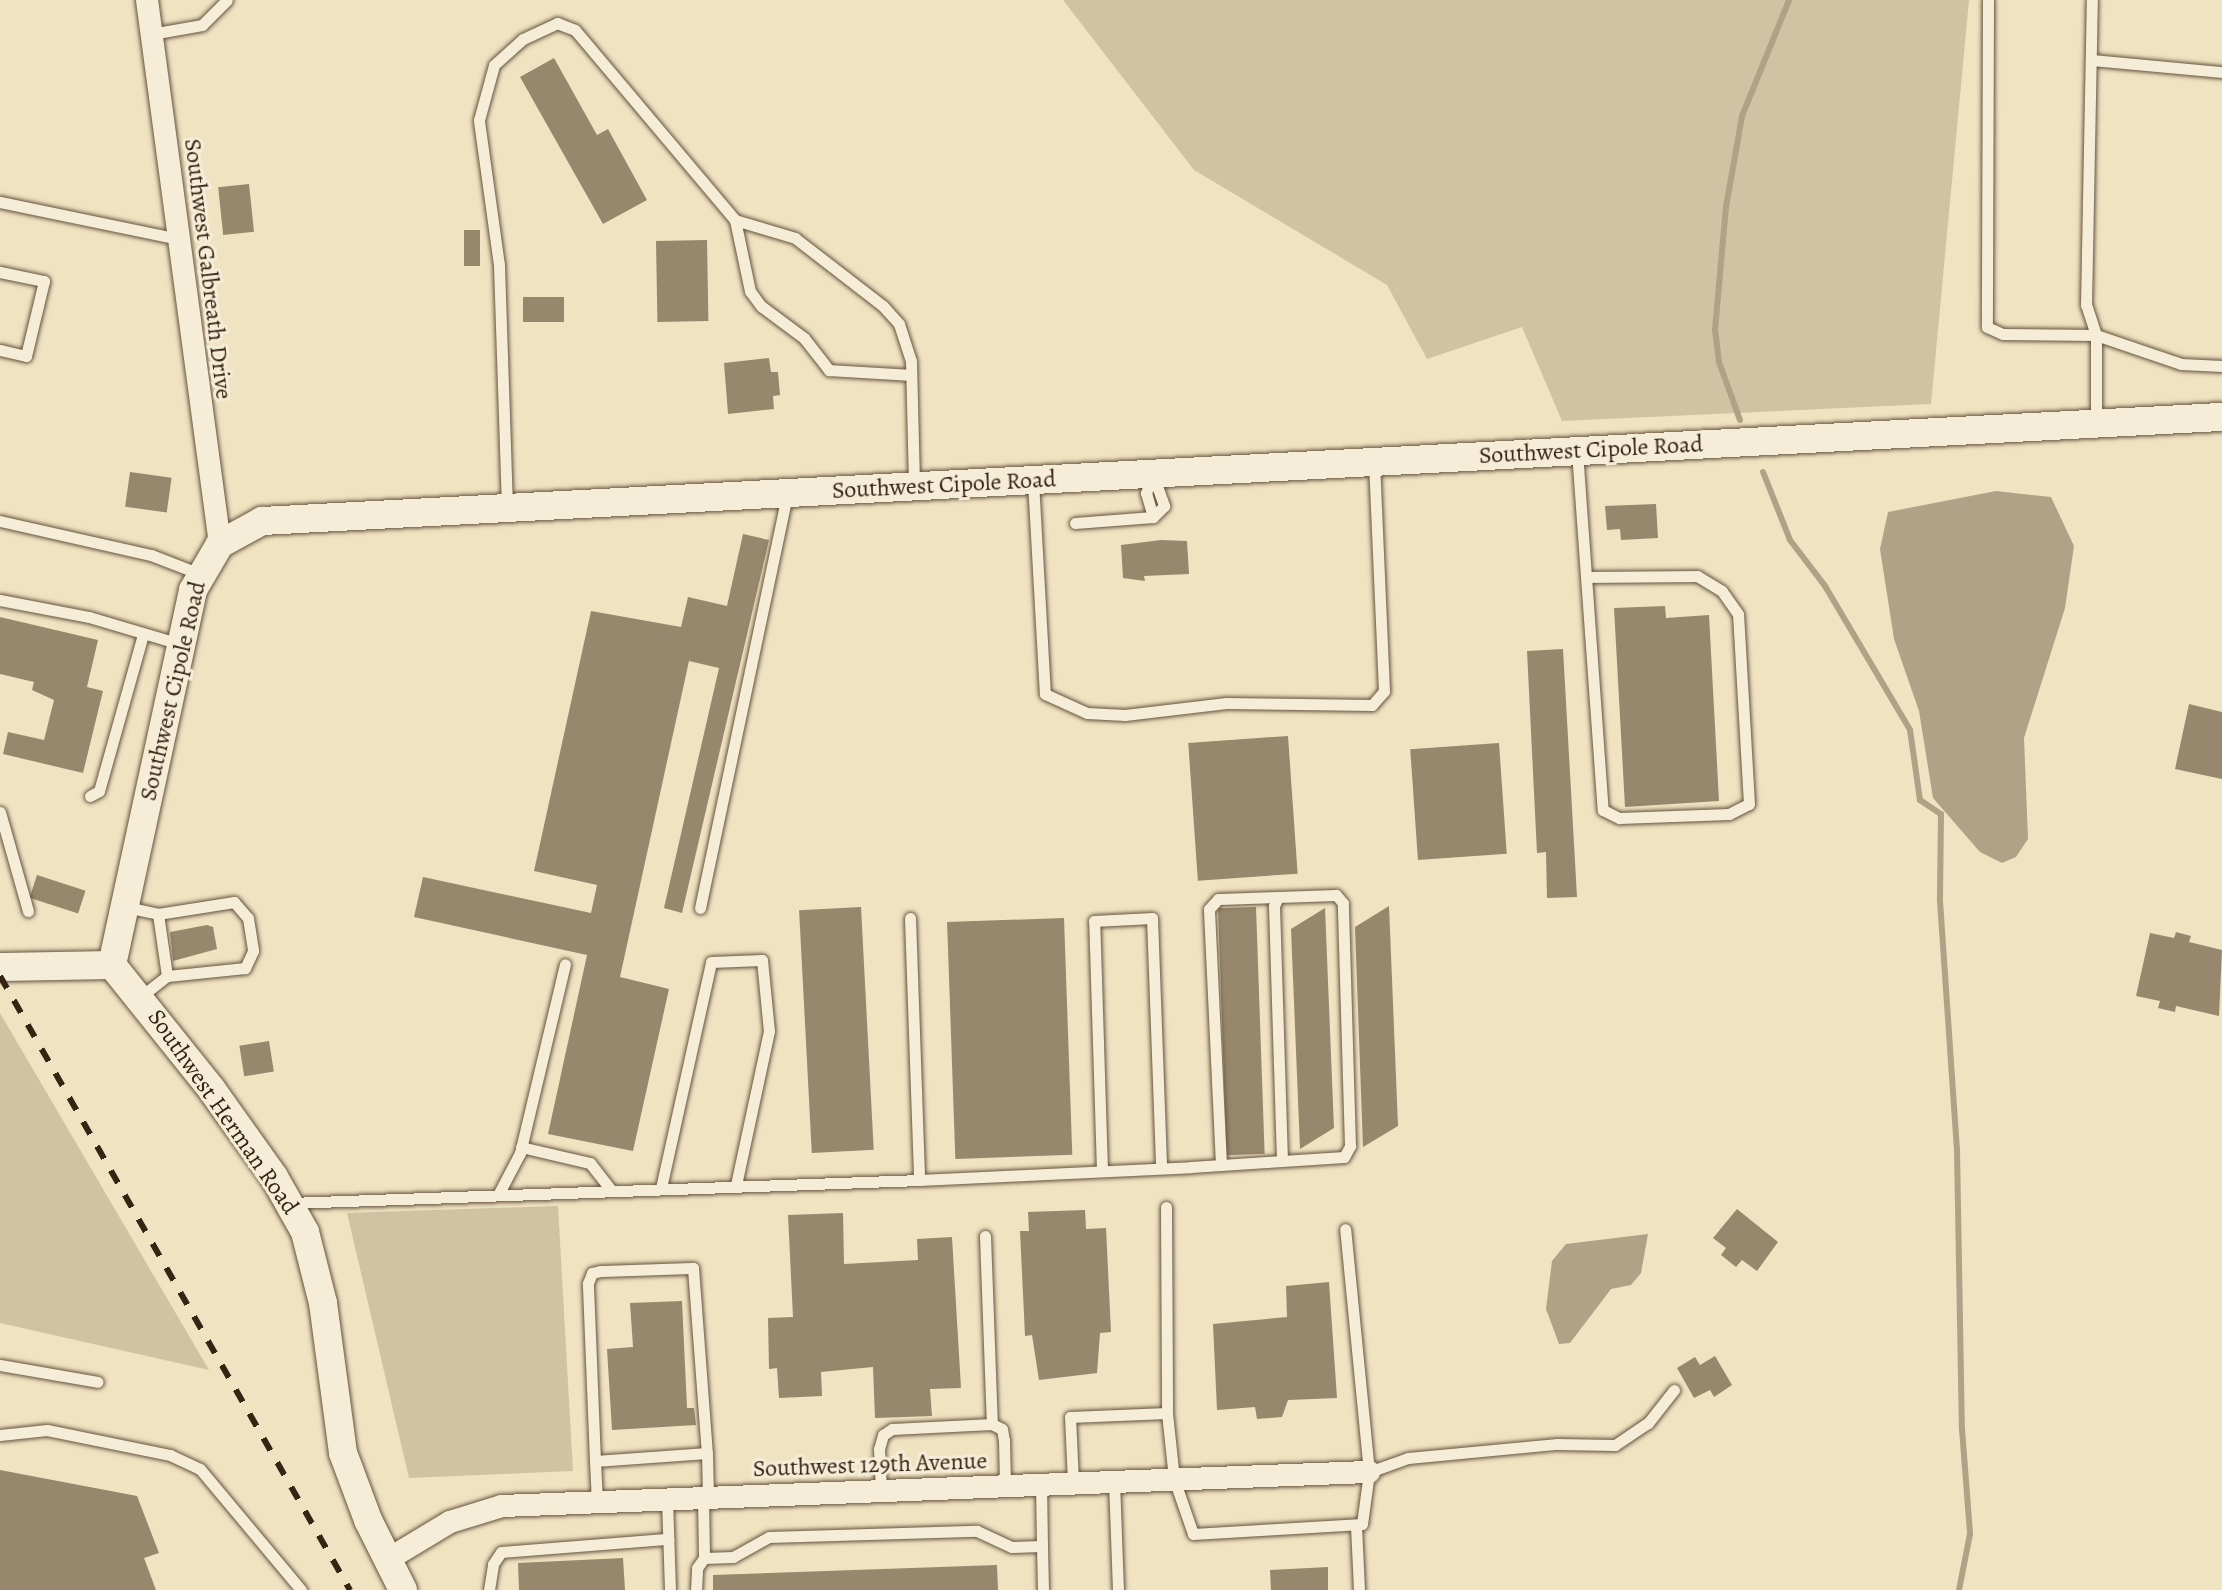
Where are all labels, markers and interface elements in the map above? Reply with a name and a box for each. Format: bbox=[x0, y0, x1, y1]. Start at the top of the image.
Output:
street label: Southwest Galbreath Drive bbox=[178, 137, 238, 401]
street label: Southwest Cipole Road bbox=[1478, 430, 1704, 470]
street label: Southwest Cipole Road bbox=[831, 465, 1057, 505]
street label: Southwest Cipole Road bbox=[134, 578, 212, 804]
street label: Southwest Herman Road bbox=[141, 1004, 305, 1220]
street label: Southwest 129th Avenue bbox=[752, 1447, 988, 1483]

